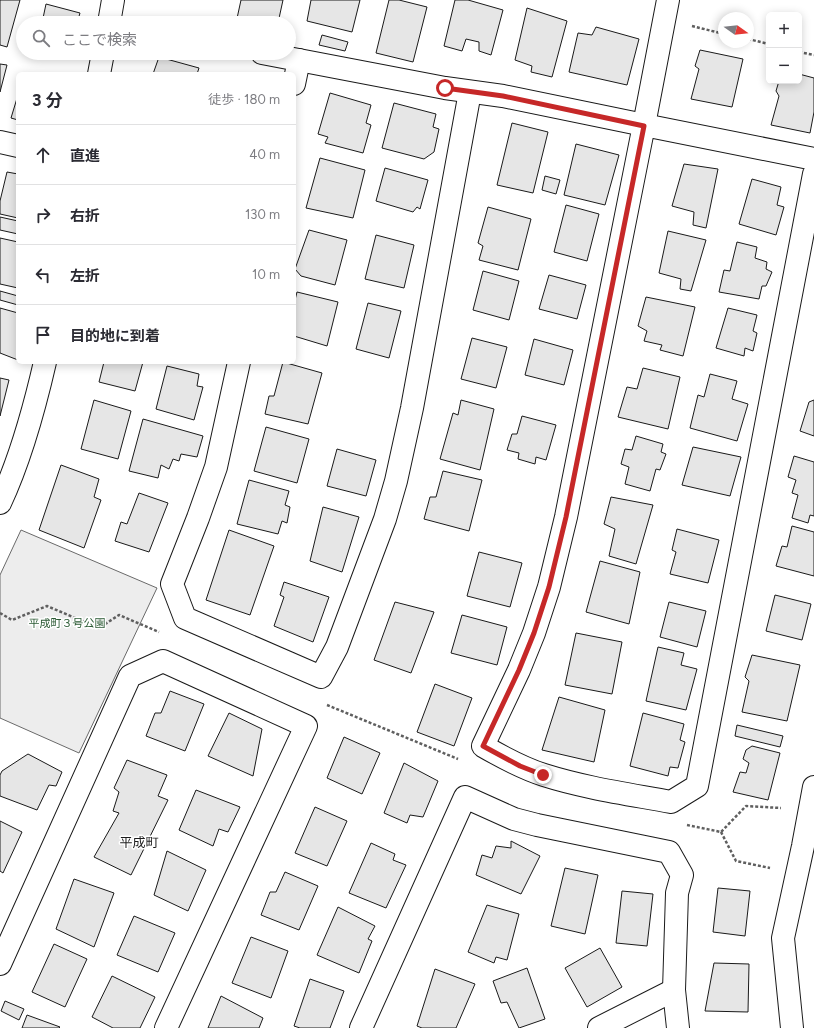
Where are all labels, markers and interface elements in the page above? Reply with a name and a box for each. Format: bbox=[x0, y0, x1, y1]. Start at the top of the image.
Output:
north arrow bbox=[718, 12, 754, 48]
map controls bbox=[766, 12, 802, 84]
button: + bbox=[766, 12, 802, 48]
search box bbox=[16, 16, 296, 60]
icon: search bbox=[30, 27, 52, 49]
text: ここで検索 bbox=[62, 31, 137, 49]
button: − bbox=[766, 48, 802, 84]
route start bbox=[436, 79, 454, 97]
text: 3 分 bbox=[32, 90, 63, 110]
text: 徒歩 · 180 m bbox=[208, 92, 280, 107]
icon: ahead bbox=[32, 144, 54, 166]
text: 直進 bbox=[70, 147, 100, 165]
text: 40 m bbox=[249, 147, 280, 162]
icon: right bbox=[32, 204, 54, 226]
text: 右折 bbox=[70, 207, 100, 225]
text: 130 m bbox=[245, 207, 280, 222]
icon: left bbox=[32, 264, 54, 286]
text: 左折 bbox=[70, 267, 100, 285]
text: 10 m bbox=[252, 267, 280, 282]
icon: arrive bbox=[32, 324, 54, 346]
text: 目的地に到着 bbox=[70, 327, 160, 345]
park label: 平成町３号公園 bbox=[29, 617, 106, 630]
route end bbox=[534, 766, 552, 784]
district label: 平成町 bbox=[119, 835, 159, 850]

